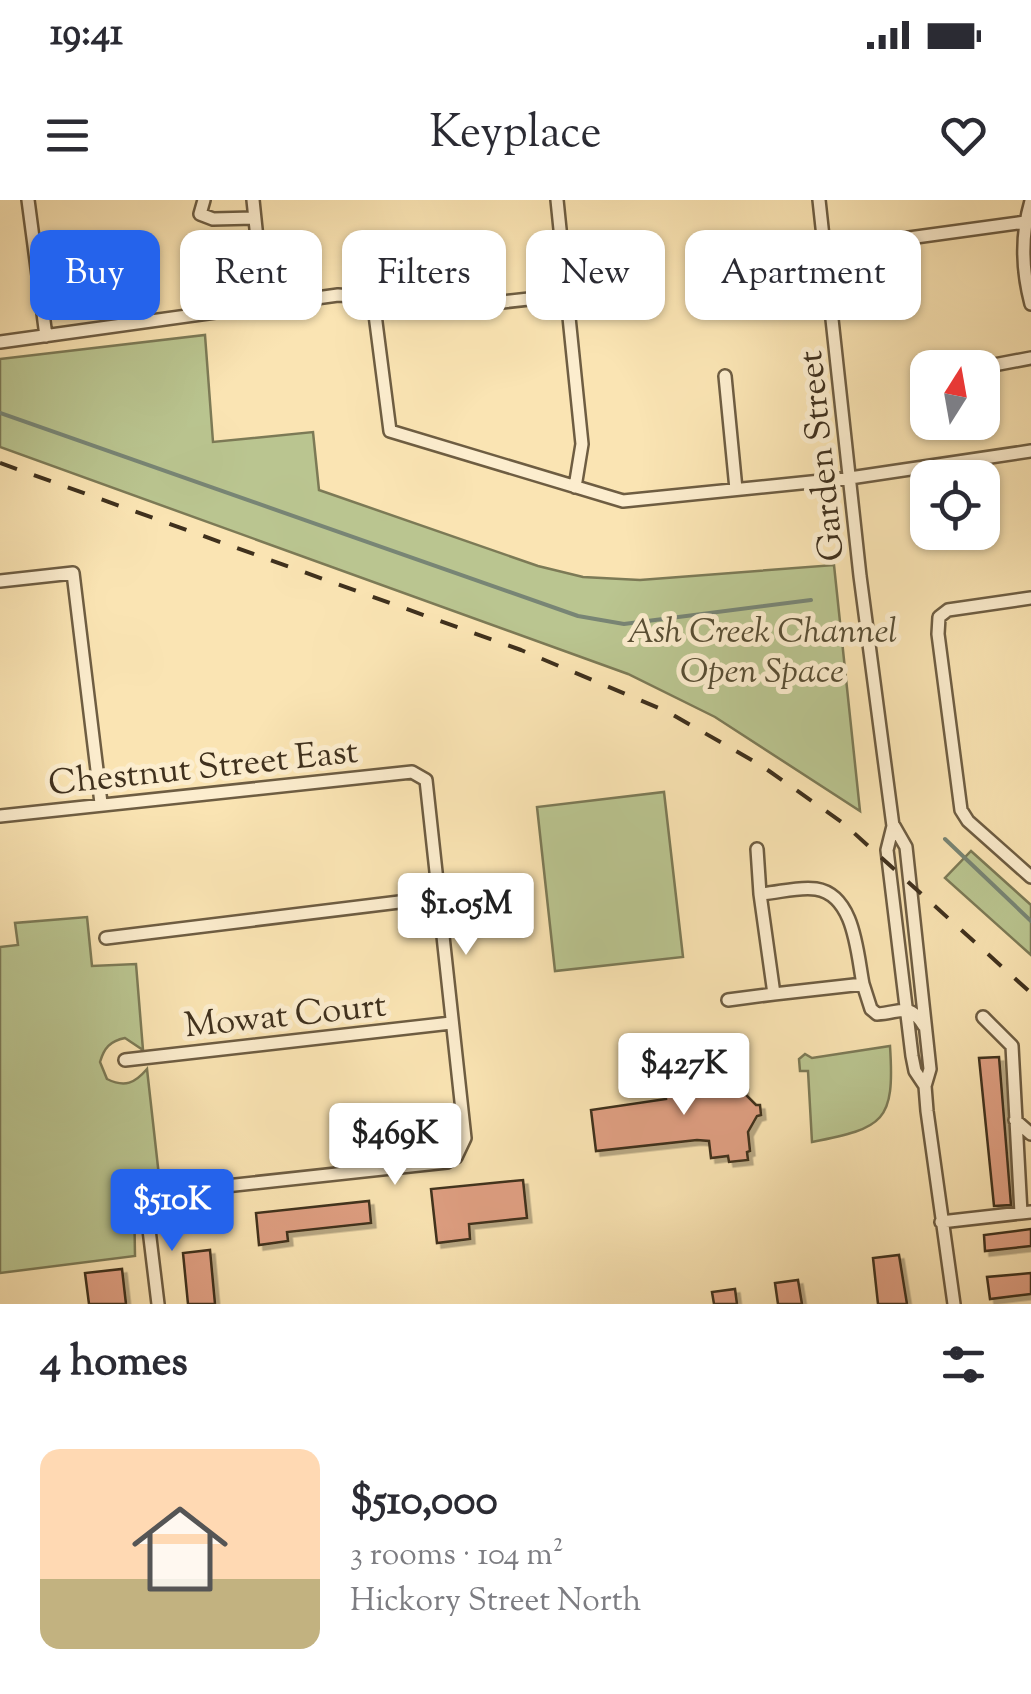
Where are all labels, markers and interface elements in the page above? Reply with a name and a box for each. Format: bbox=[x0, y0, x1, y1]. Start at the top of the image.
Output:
text: 19:41 bbox=[50, 8, 123, 62]
text: Keyplace bbox=[429, 103, 602, 168]
icon: menu bbox=[40, 108, 95, 163]
icon: heart bbox=[936, 108, 991, 163]
chip: Buy bbox=[30, 230, 160, 320]
chip: Rent bbox=[180, 230, 322, 320]
chip: Filters bbox=[342, 230, 506, 320]
chip: New bbox=[526, 230, 665, 320]
chip: Apartment bbox=[685, 230, 921, 320]
street label: Garden Street bbox=[787, 348, 860, 564]
north arrow bbox=[910, 350, 1000, 440]
map controls bbox=[910, 350, 1000, 550]
button: locate bbox=[910, 460, 1000, 550]
park label: Ash Creek Channel Open Space bbox=[626, 608, 898, 699]
street label: Chestnut Street East bbox=[46, 728, 361, 811]
pin: $1.05M bbox=[385, 873, 547, 958]
text: $1.05M bbox=[420, 882, 512, 928]
street label: Mowat Court bbox=[182, 982, 389, 1053]
pin: $427K bbox=[614, 1033, 754, 1118]
text: $427K bbox=[640, 1042, 728, 1088]
pin: $469K bbox=[325, 1103, 465, 1188]
text: $469K bbox=[351, 1112, 439, 1158]
pin: $510K bbox=[102, 1169, 242, 1254]
text: $510K bbox=[133, 1178, 211, 1224]
text: 4 homes bbox=[40, 1334, 188, 1394]
icon: filters bbox=[936, 1337, 991, 1392]
text: $510,000 bbox=[350, 1473, 498, 1533]
icon: home bbox=[120, 1489, 240, 1609]
text: 3 rooms · 104 m² bbox=[350, 1533, 564, 1579]
text: Hickory Street North bbox=[350, 1579, 641, 1625]

